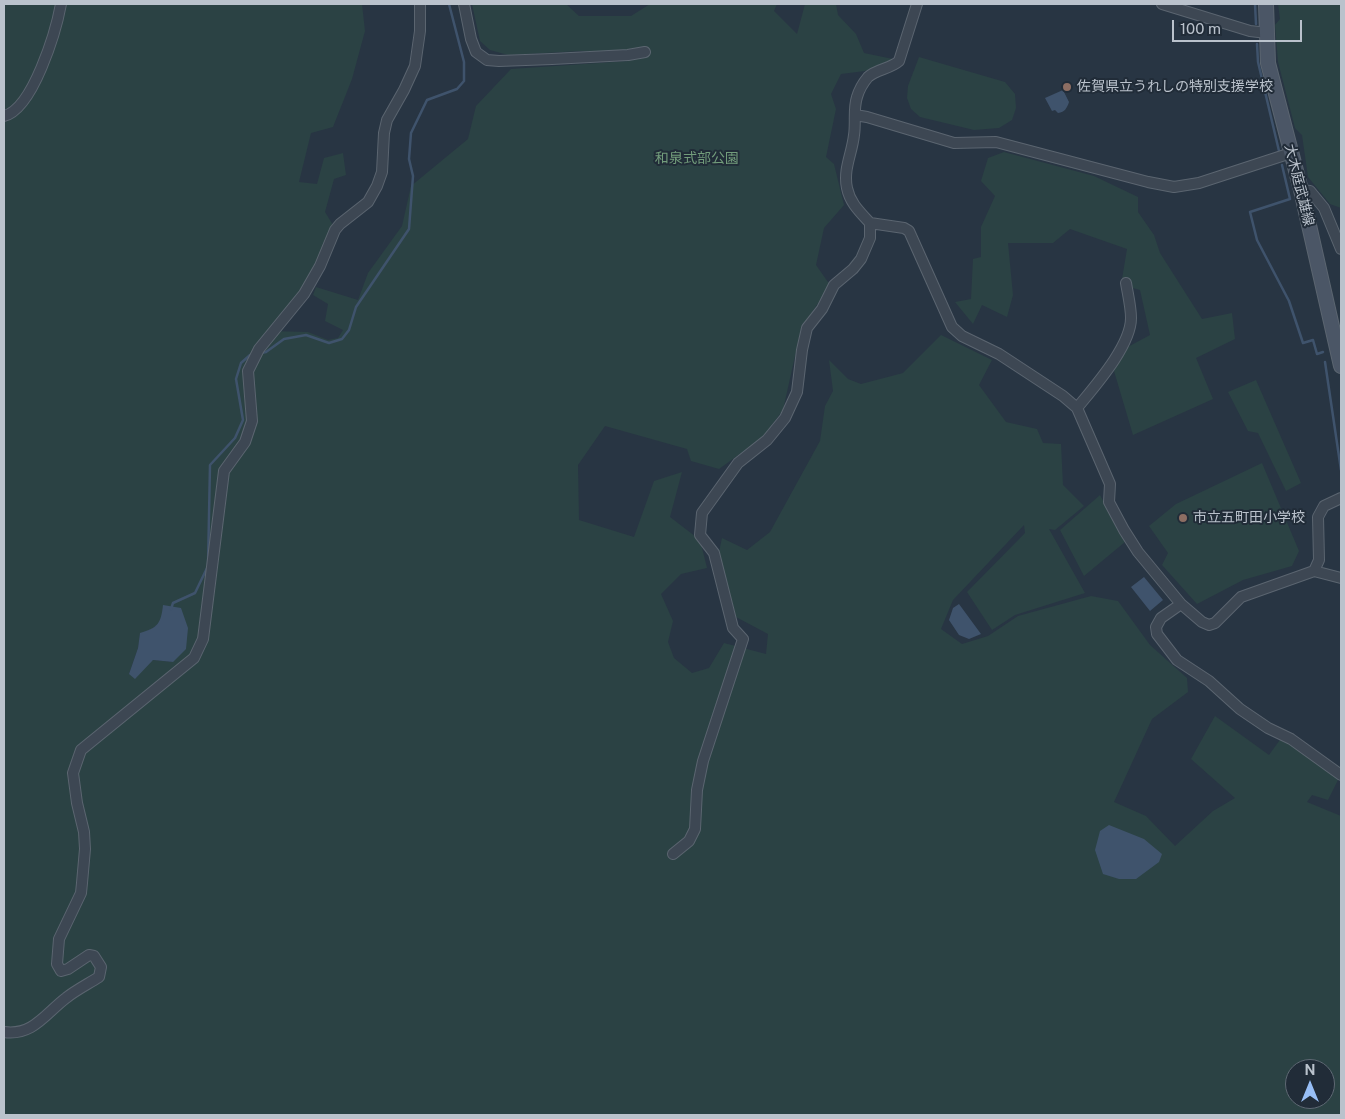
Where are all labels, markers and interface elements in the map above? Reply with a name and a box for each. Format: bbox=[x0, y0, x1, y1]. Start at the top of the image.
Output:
scale bar bbox=[1175, 10, 1305, 42]
text: 100 m bbox=[1180, 20, 1221, 37]
place label: 佐賀県立うれしの特別支援学校 bbox=[1077, 79, 1273, 95]
marker: 佐賀県立うれしの特別支援学校 bbox=[1061, 81, 1073, 93]
street label: 大木庭武雄線 bbox=[1281, 142, 1317, 228]
park label: 和泉式部公園 bbox=[655, 151, 739, 167]
place label: 市立五町田小学校 bbox=[1193, 510, 1305, 526]
marker: 市立五町田小学校 bbox=[1177, 512, 1189, 524]
north arrow bbox=[1285, 1059, 1335, 1109]
text: N bbox=[1305, 1062, 1315, 1078]

